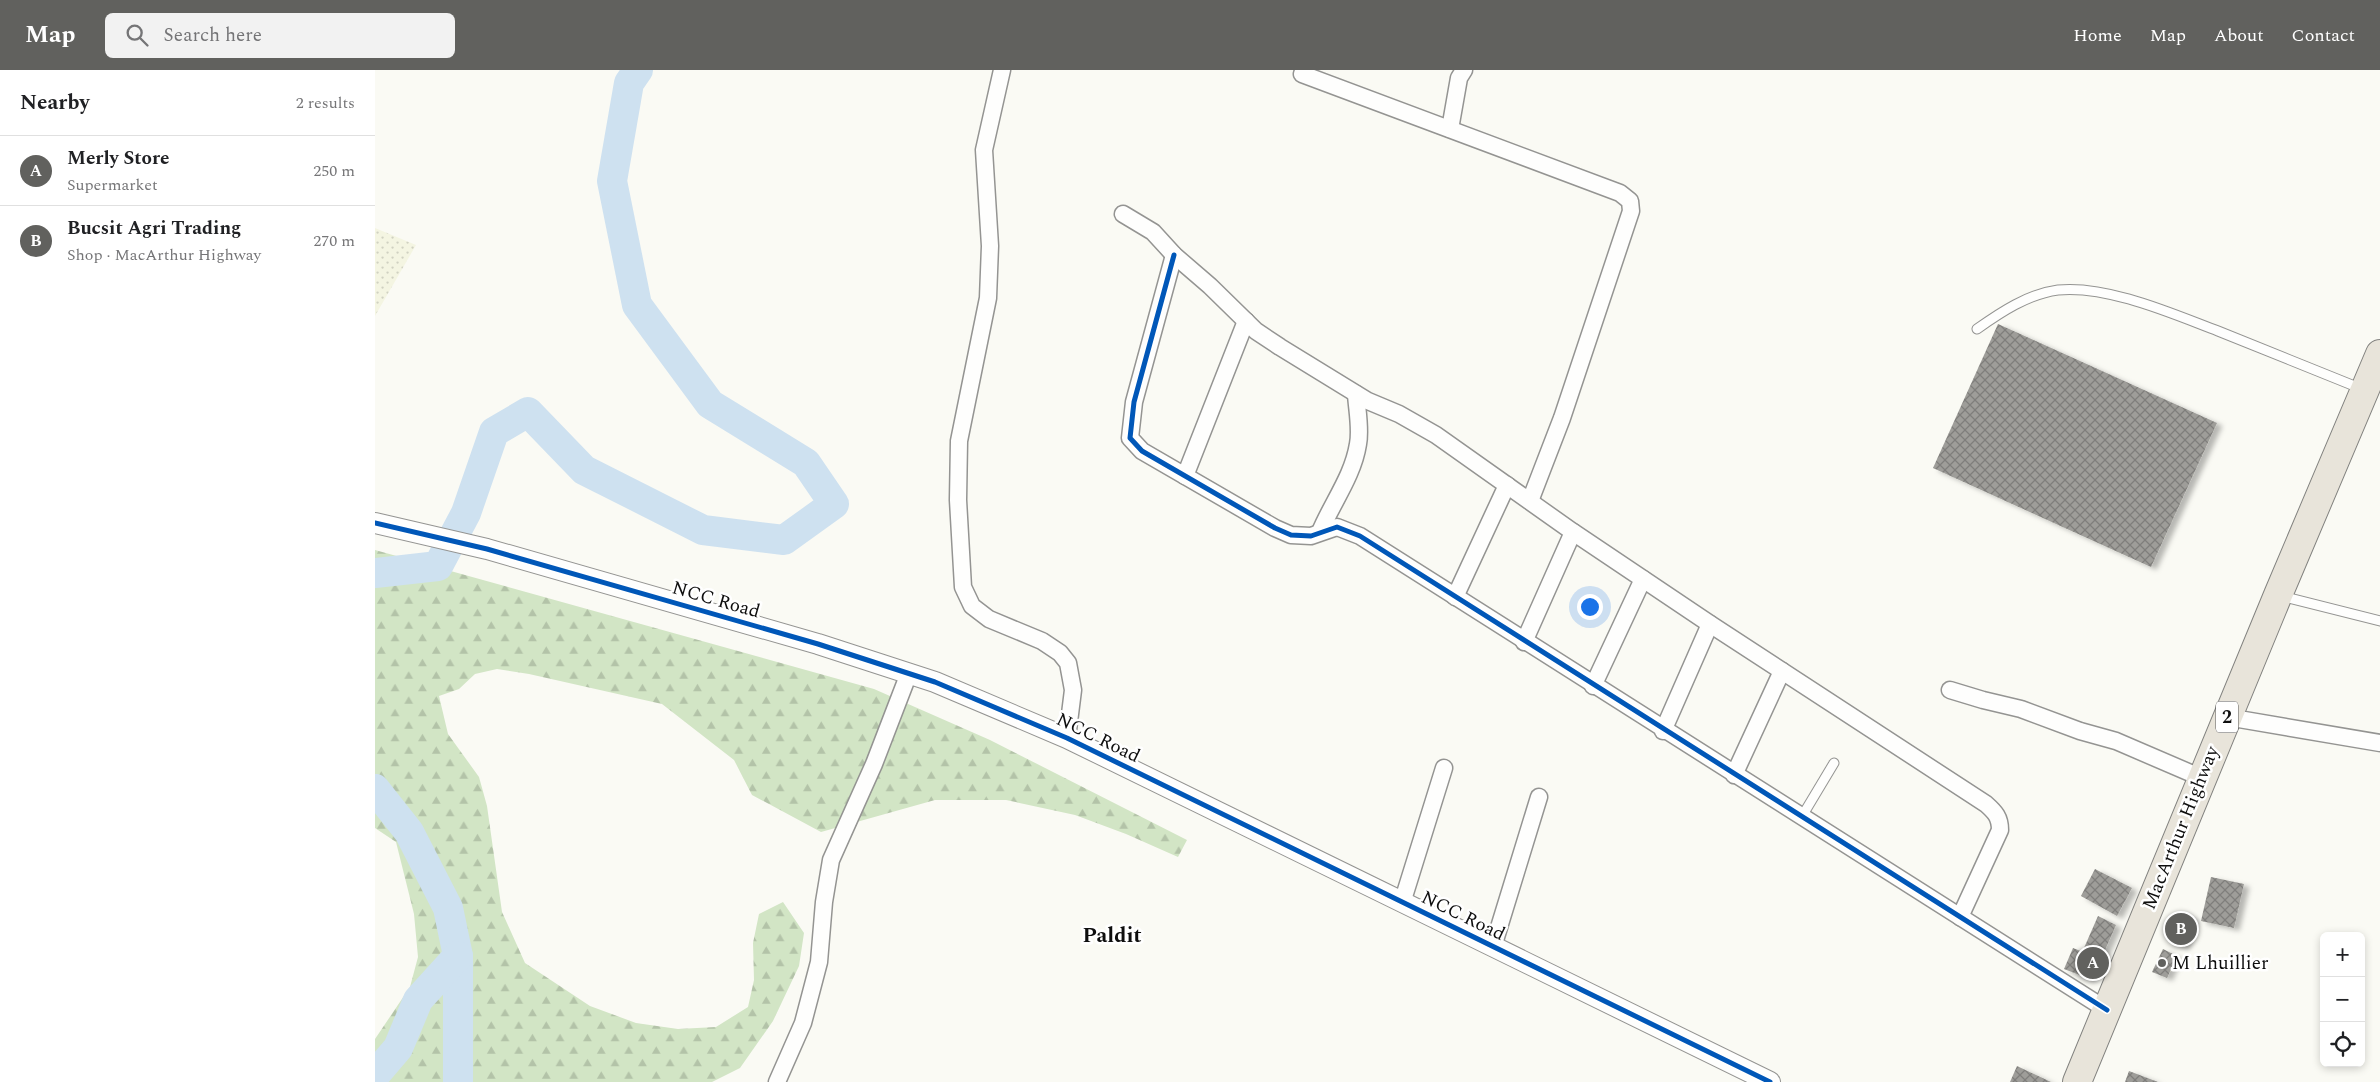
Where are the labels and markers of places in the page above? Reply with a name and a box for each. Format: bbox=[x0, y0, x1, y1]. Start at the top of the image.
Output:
pin: B bbox=[2165, 910, 2197, 948]
pin: A bbox=[2077, 944, 2109, 982]
place label: M Lhuillier bbox=[2172, 949, 2269, 978]
marker: M Lhuillier bbox=[2156, 957, 2168, 969]

